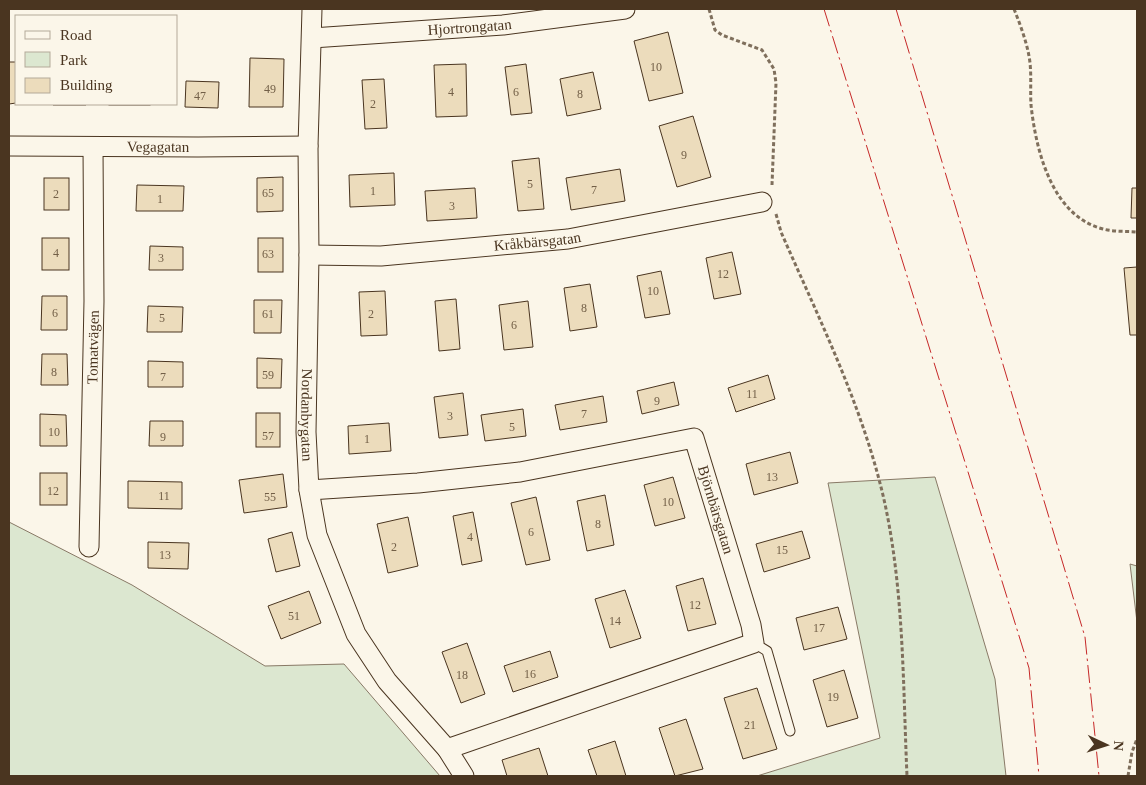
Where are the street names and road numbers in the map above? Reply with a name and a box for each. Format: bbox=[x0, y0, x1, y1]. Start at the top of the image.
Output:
street label: Hjortrongatan bbox=[427, 16, 513, 38]
street label: Vegagatan bbox=[127, 139, 190, 155]
street label: Kråkbärsgatan bbox=[493, 229, 583, 254]
street label: Tomatvägen bbox=[84, 309, 102, 384]
street label: Nordanbygatan bbox=[298, 369, 316, 462]
street label: Björnbärsgatan bbox=[695, 463, 737, 556]

